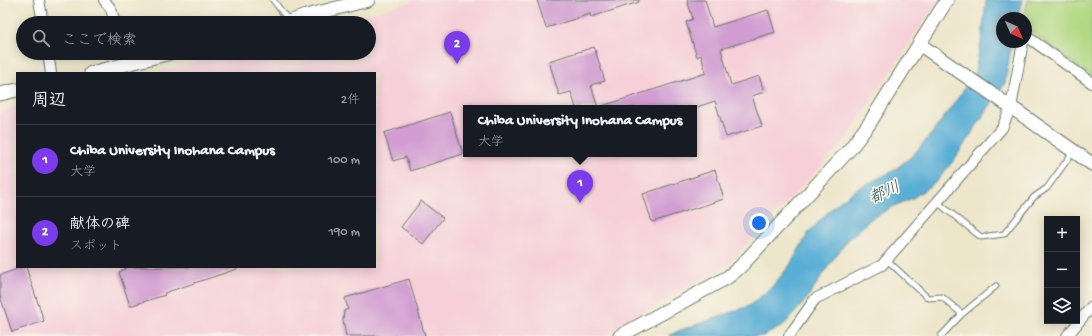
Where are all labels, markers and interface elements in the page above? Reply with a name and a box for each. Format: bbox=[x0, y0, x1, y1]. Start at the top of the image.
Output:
north arrow bbox=[996, 12, 1032, 48]
search box bbox=[16, 16, 376, 60]
icon: search bbox=[30, 27, 52, 49]
pin: 2 bbox=[444, 31, 470, 64]
text: ここで検索 bbox=[62, 32, 137, 50]
text: 周辺 bbox=[32, 92, 66, 112]
text: 2件 bbox=[341, 93, 360, 108]
popup bbox=[463, 105, 697, 157]
text: Chiba University Inohana Campus bbox=[478, 112, 682, 130]
text: 大学 bbox=[478, 135, 504, 150]
text: Chiba University Inohana Campus bbox=[70, 142, 275, 160]
text: 1 bbox=[42, 153, 48, 168]
text: 100 m bbox=[328, 153, 360, 168]
text: 大学 bbox=[70, 165, 96, 180]
pin: 1 bbox=[567, 170, 593, 203]
water label: 都川 bbox=[867, 178, 904, 210]
your location bbox=[749, 213, 769, 233]
text: 献体の碑 bbox=[70, 216, 130, 234]
map controls bbox=[1044, 216, 1080, 324]
button: + bbox=[1044, 216, 1080, 252]
text: 2 bbox=[42, 225, 48, 240]
text: 190 m bbox=[329, 225, 360, 240]
text: スポット bbox=[70, 239, 122, 254]
button: − bbox=[1044, 252, 1080, 288]
button: layers bbox=[1044, 288, 1080, 324]

